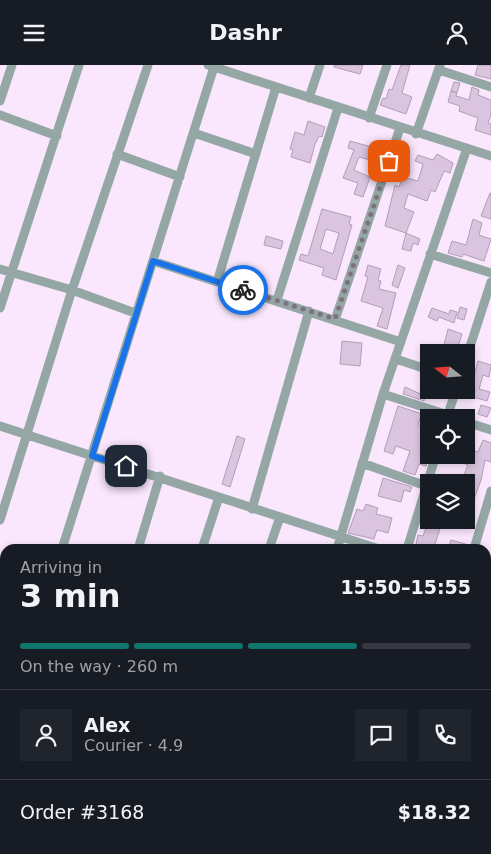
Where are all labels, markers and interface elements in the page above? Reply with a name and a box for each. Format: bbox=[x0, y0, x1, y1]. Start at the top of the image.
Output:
icon: menu bbox=[20, 19, 48, 47]
icon: person bbox=[443, 19, 471, 47]
text: Dashr bbox=[209, 20, 282, 45]
pin bbox=[368, 140, 410, 182]
icon: bag bbox=[375, 147, 403, 175]
courier bbox=[218, 265, 268, 315]
icon: bike bbox=[229, 276, 257, 304]
north arrow bbox=[420, 344, 475, 399]
map controls bbox=[420, 344, 475, 529]
button: locate bbox=[420, 409, 475, 464]
pin bbox=[105, 445, 147, 487]
icon: home bbox=[112, 452, 140, 480]
button: layers bbox=[420, 474, 475, 529]
text: Arriving in bbox=[20, 558, 102, 577]
text: 15:50–15:55 bbox=[341, 576, 471, 598]
text: 3 min bbox=[20, 577, 121, 615]
text: On the way · 260 m bbox=[20, 657, 178, 676]
button: person bbox=[20, 709, 72, 761]
button: chat bbox=[355, 709, 407, 761]
button: phone bbox=[419, 709, 471, 761]
text: Alex bbox=[84, 714, 130, 736]
text: Courier · 4.9 bbox=[84, 736, 183, 755]
text: Order #3168 bbox=[20, 801, 144, 823]
text: $18.32 bbox=[398, 801, 471, 823]

